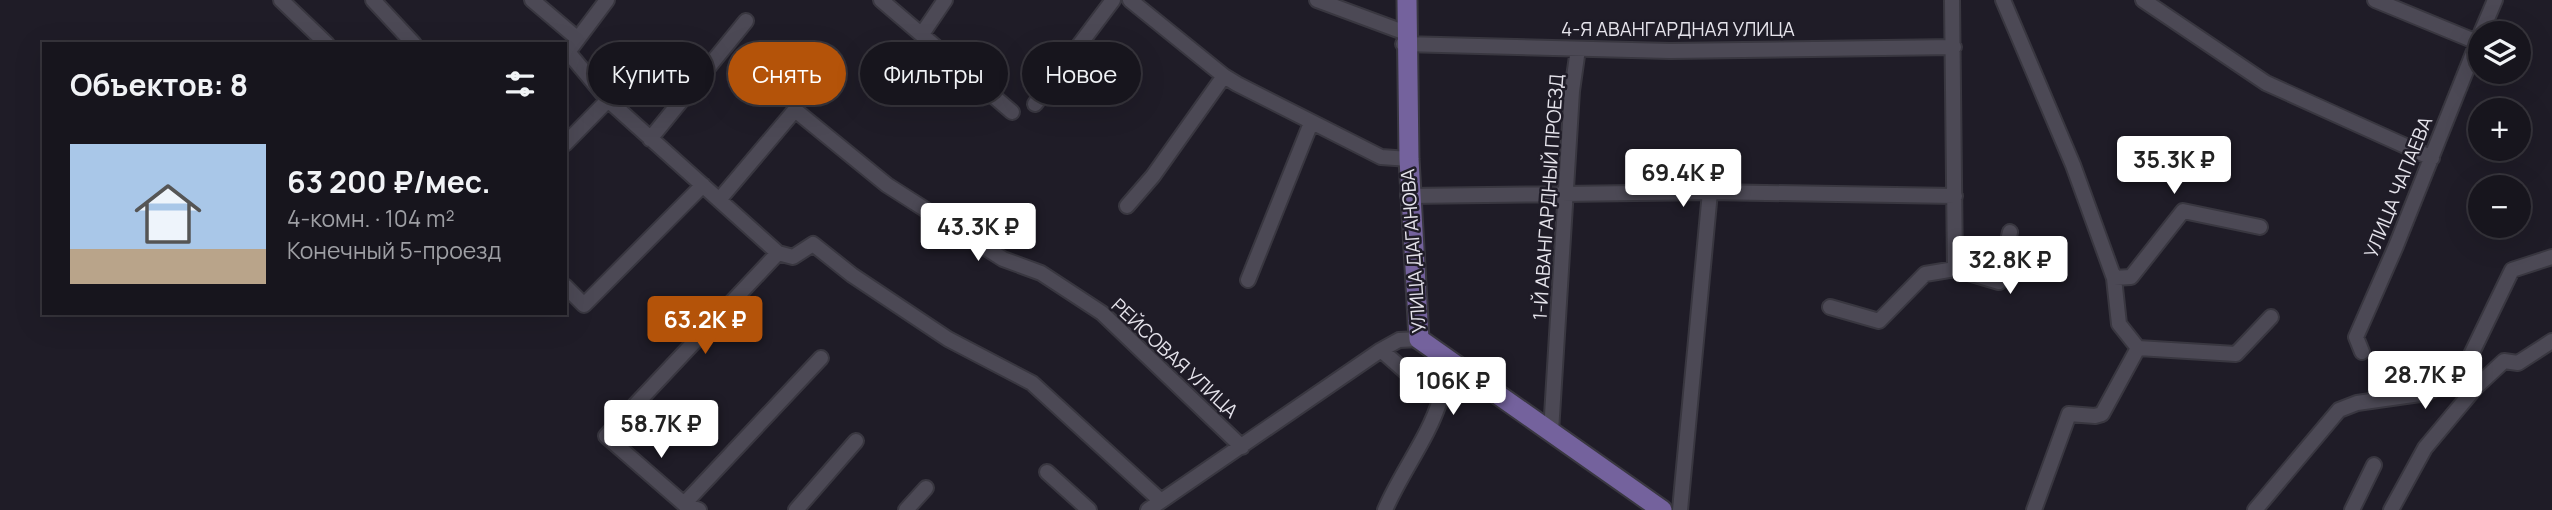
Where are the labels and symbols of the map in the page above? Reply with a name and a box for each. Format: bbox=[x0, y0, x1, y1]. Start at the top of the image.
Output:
street label: 4-Я АВАНГАРДНАЯ УЛИЦА bbox=[1561, 16, 1795, 42]
street label: 1-Й АВАНГАРДНЫЙ ПРОЕЗД bbox=[1526, 73, 1570, 321]
street label: УЛИЦА ЧАПАЕВА bbox=[2358, 112, 2438, 262]
pin: 35.3K ₽ bbox=[2109, 136, 2239, 196]
pin: 69.4K ₽ bbox=[1618, 150, 1748, 209]
street label: УЛИЦА ДАГАНОВА bbox=[1394, 168, 1432, 334]
pin: 43.3K ₽ bbox=[913, 204, 1043, 263]
pin: 32.8K ₽ bbox=[1945, 236, 2075, 296]
street label: РЕЙСОВАЯ УЛИЦА bbox=[1106, 292, 1244, 424]
pin: 63.2K ₽ bbox=[640, 296, 770, 356]
pin: 28.7K ₽ bbox=[2360, 352, 2490, 411]
pin: 106K ₽ bbox=[1396, 358, 1510, 417]
pin: 58.7K ₽ bbox=[596, 400, 726, 460]

